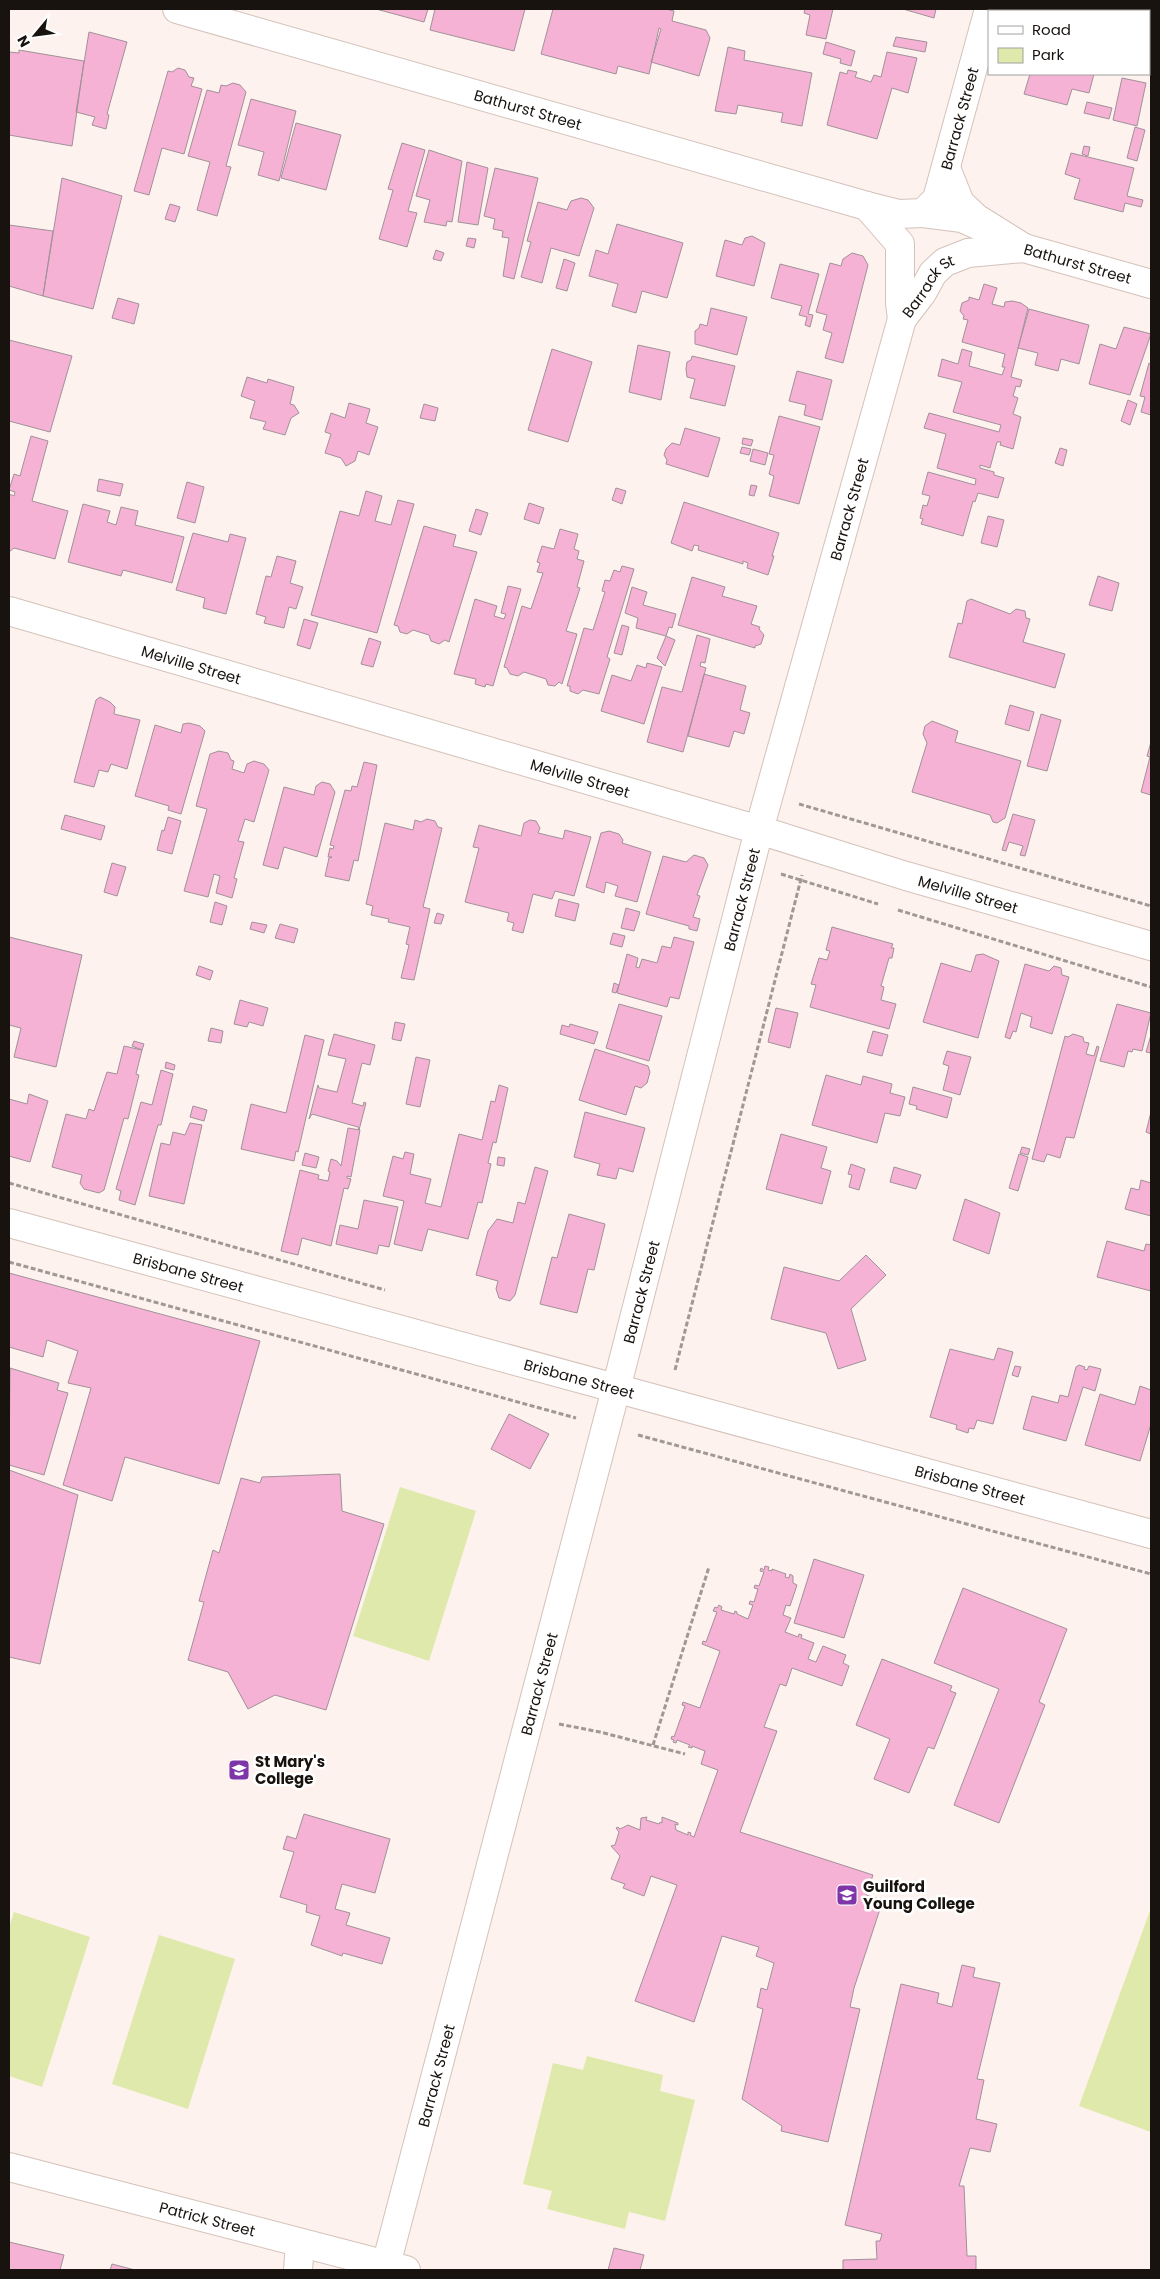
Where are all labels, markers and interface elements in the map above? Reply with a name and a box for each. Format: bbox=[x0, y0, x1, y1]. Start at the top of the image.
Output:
north arrow bbox=[10, 10, 60, 60]
legend bbox=[988, 10, 1150, 75]
text: Road bbox=[1032, 19, 1071, 40]
text: N bbox=[12, 32, 35, 51]
text: Park bbox=[1032, 44, 1064, 65]
street label: Barrack Street bbox=[935, 65, 983, 172]
street label: Bathurst Street bbox=[472, 84, 584, 135]
street label: Bathurst Street bbox=[1021, 238, 1134, 288]
street label: Barrack St bbox=[897, 249, 957, 322]
street label: Barrack Street bbox=[824, 455, 873, 563]
street label: Melville Street bbox=[139, 640, 244, 689]
street label: Melville Street bbox=[528, 753, 632, 802]
street label: Barrack Street bbox=[718, 846, 764, 953]
street label: Melville Street bbox=[916, 870, 1020, 918]
street label: Barrack Street bbox=[618, 1238, 664, 1346]
street label: Brisbane Street bbox=[131, 1247, 246, 1297]
street label: Brisbane Street bbox=[522, 1353, 637, 1403]
street label: Brisbane Street bbox=[912, 1460, 1028, 1510]
street label: Barrack Street bbox=[515, 1630, 562, 1737]
place label: St Mary's College bbox=[255, 1751, 325, 1789]
school or university icon: St Mary's College bbox=[227, 1758, 251, 1782]
place label: Guilford Young College bbox=[863, 1876, 975, 1914]
school or university icon: Guilford Young College bbox=[835, 1883, 859, 1907]
street label: Barrack Street bbox=[412, 2022, 459, 2129]
street label: Patrick Street bbox=[157, 2196, 258, 2241]

